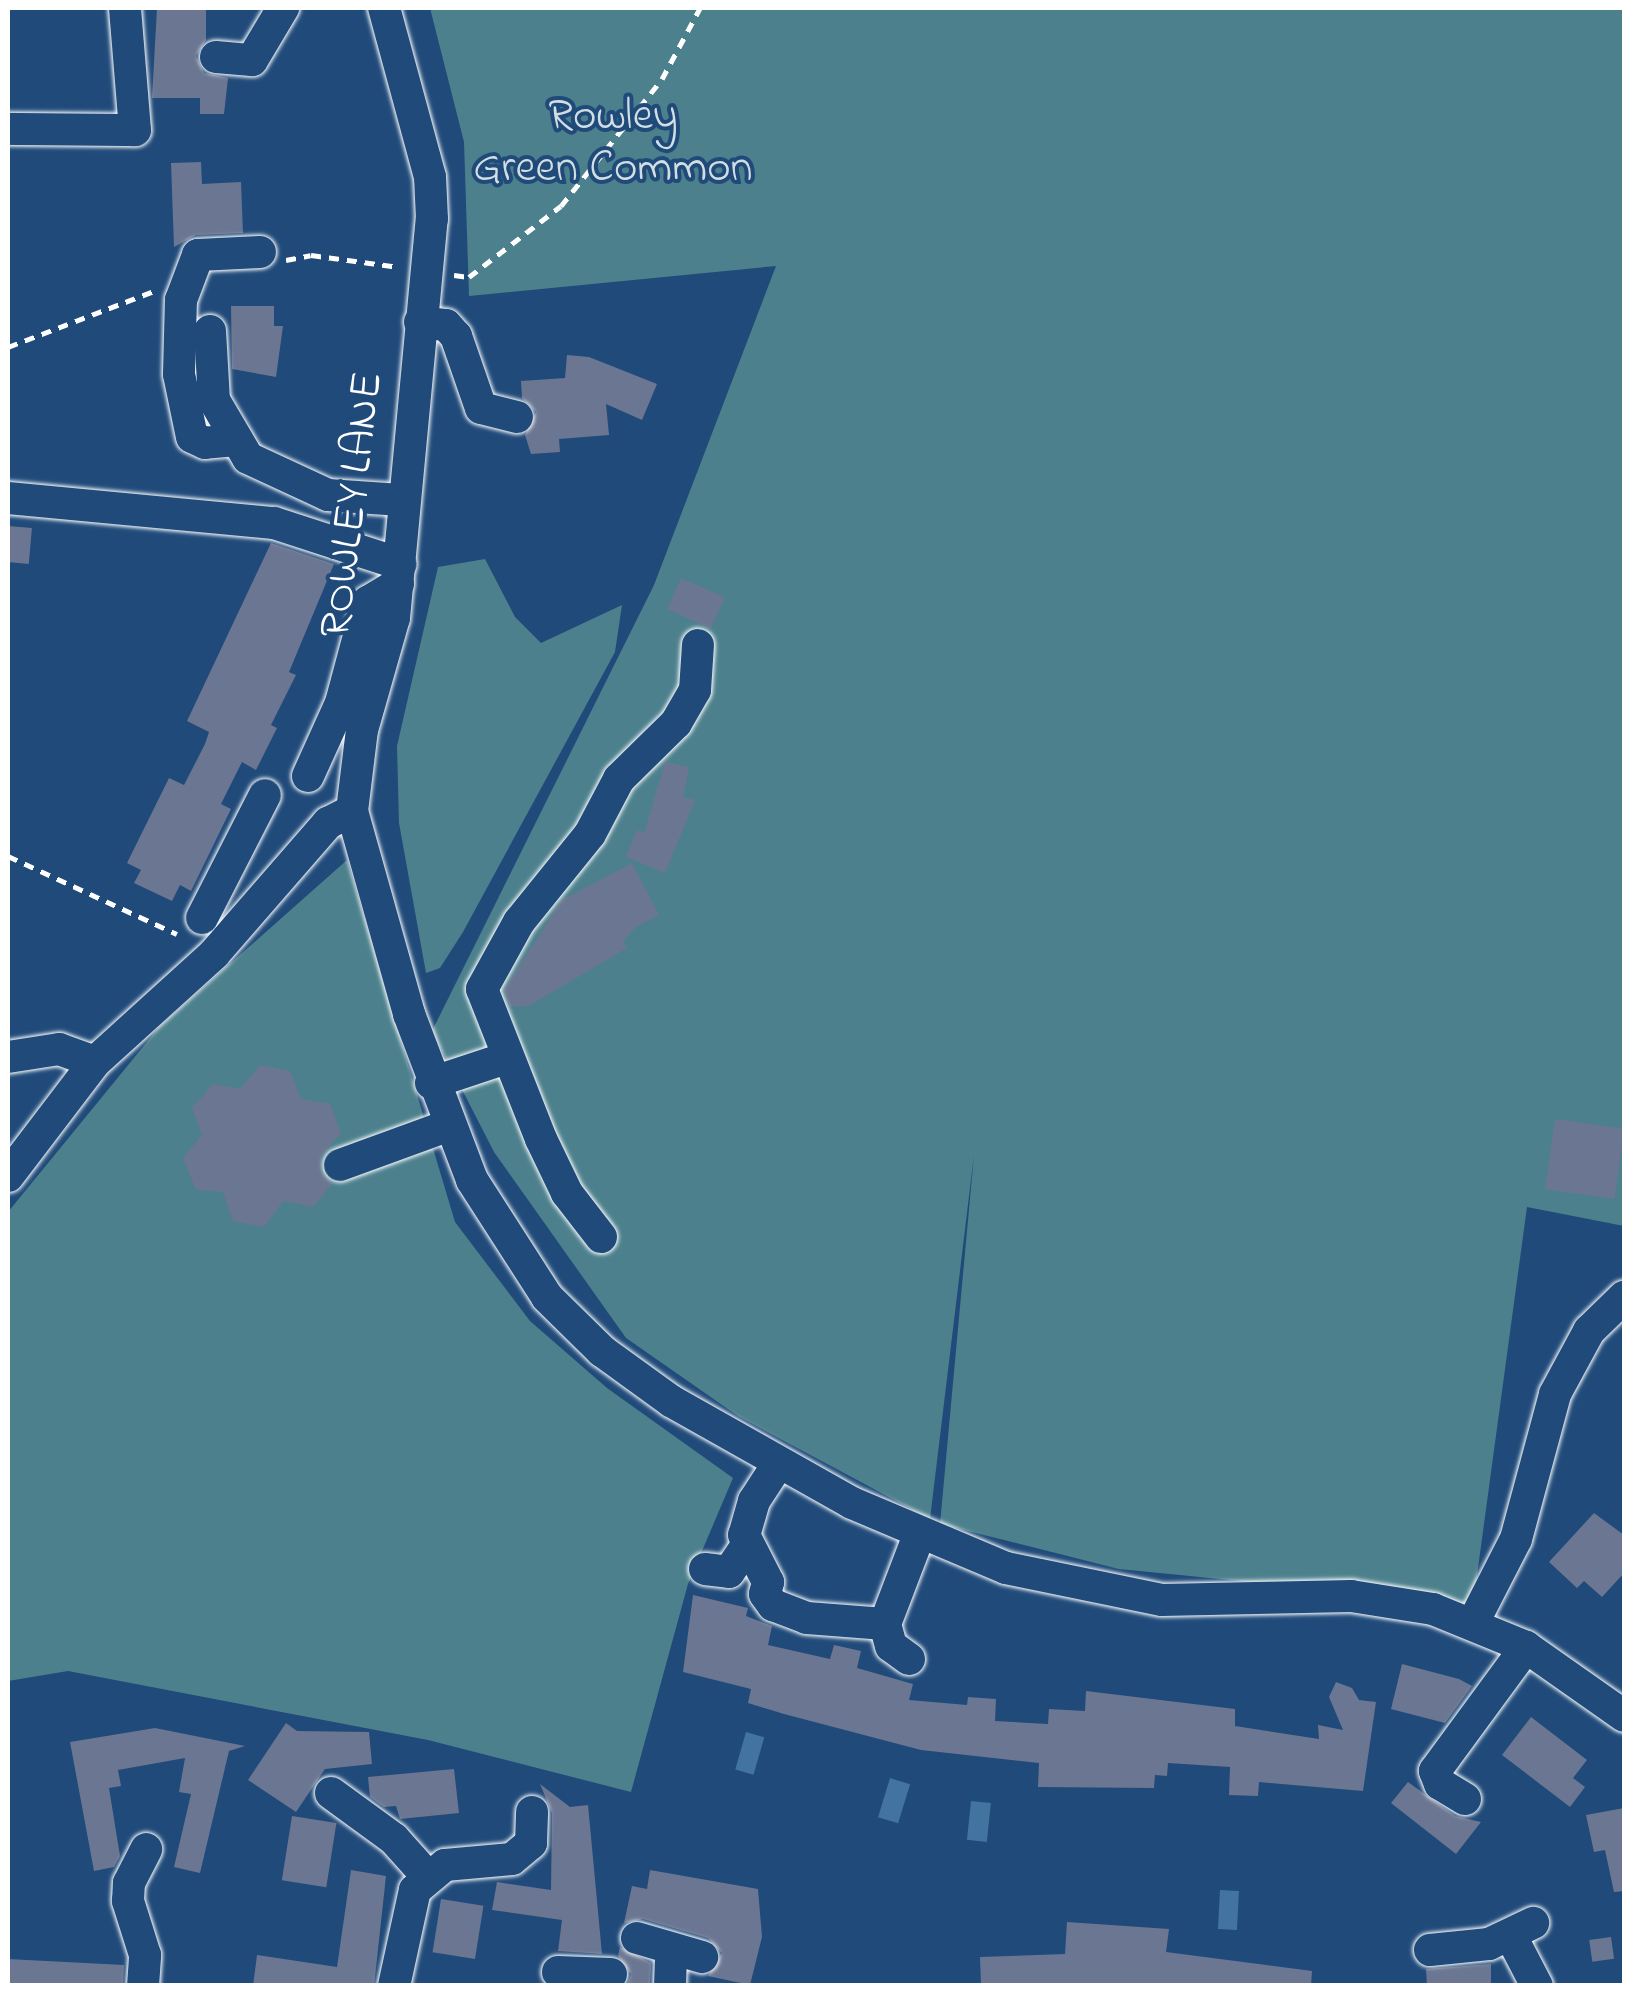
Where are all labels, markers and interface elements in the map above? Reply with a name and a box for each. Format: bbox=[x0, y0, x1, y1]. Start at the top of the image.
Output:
park label: Rowley Green Common bbox=[473, 91, 753, 197]
street label: ROWLEY LANE bbox=[311, 369, 397, 641]

